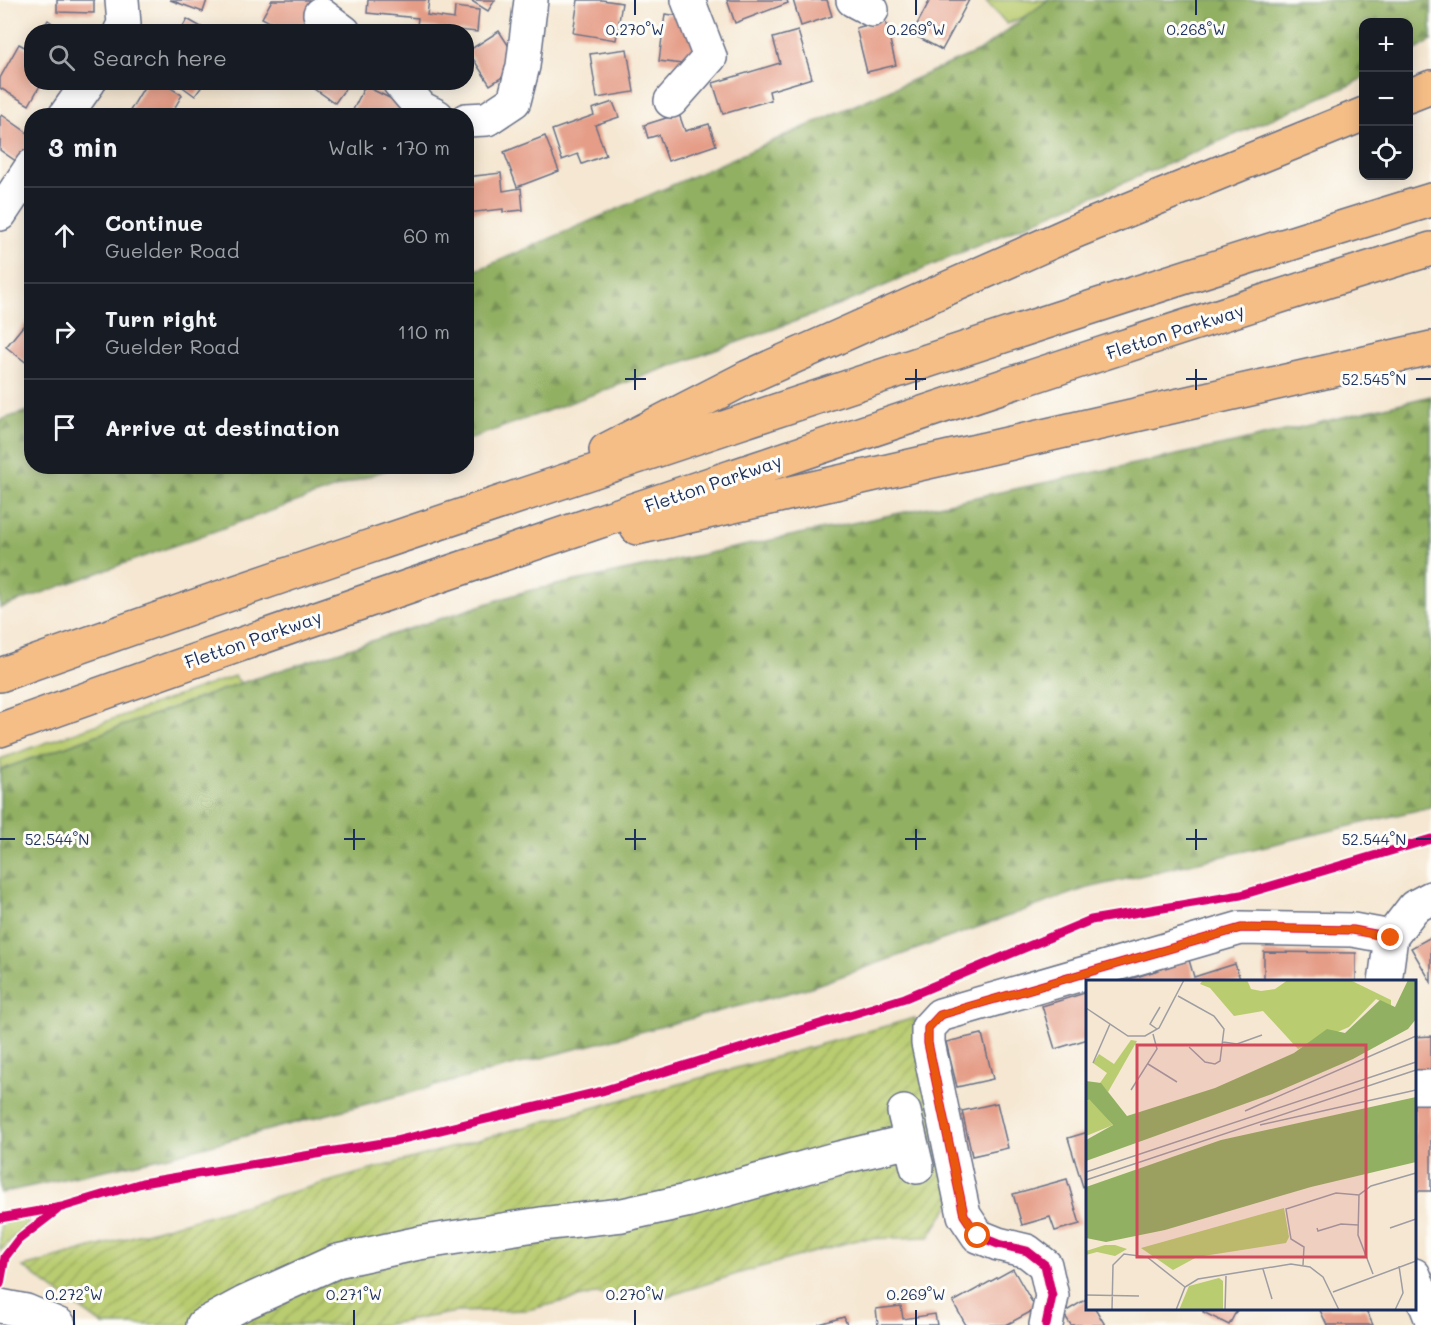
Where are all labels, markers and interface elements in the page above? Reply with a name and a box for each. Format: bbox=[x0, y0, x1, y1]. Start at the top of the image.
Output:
map controls bbox=[1359, 18, 1413, 180]
button: + bbox=[1359, 18, 1413, 72]
text: 0.270°W bbox=[606, 19, 664, 39]
text: 0.269°W bbox=[887, 19, 945, 39]
text: 0.268°W bbox=[1166, 19, 1226, 39]
search box bbox=[24, 24, 474, 90]
icon: search bbox=[45, 41, 78, 74]
text: Search here bbox=[93, 43, 227, 72]
button: − bbox=[1359, 72, 1413, 126]
button: locate bbox=[1359, 126, 1413, 180]
text: 3 min bbox=[48, 130, 117, 164]
text: Walk · 170 m bbox=[328, 134, 450, 160]
text: Continue bbox=[105, 208, 203, 237]
icon: ahead bbox=[48, 219, 81, 252]
text: 60 m bbox=[403, 222, 450, 248]
text: Guelder Road bbox=[105, 237, 239, 263]
street label: Fletton Parkway bbox=[1103, 297, 1247, 365]
text: Turn right bbox=[105, 304, 217, 333]
icon: right bbox=[48, 315, 81, 348]
text: 110 m bbox=[397, 318, 450, 344]
text: Guelder Road bbox=[105, 333, 239, 359]
text: 52.545°N bbox=[1342, 369, 1406, 389]
icon: arrive bbox=[48, 411, 81, 444]
text: Arrive at destination bbox=[105, 413, 340, 442]
street label: Fletton Parkway bbox=[641, 448, 785, 518]
street label: Fletton Parkway bbox=[181, 604, 325, 674]
text: 52.544°N bbox=[25, 829, 89, 849]
text: 52.544°N bbox=[1342, 829, 1406, 849]
route end bbox=[1377, 924, 1403, 950]
inset map bbox=[1086, 980, 1416, 1310]
route start bbox=[964, 1222, 990, 1248]
text: 0.272°W bbox=[45, 1284, 103, 1304]
text: 0.271°W bbox=[326, 1284, 382, 1304]
text: 0.270°W bbox=[606, 1284, 664, 1304]
text: 0.269°W bbox=[887, 1284, 945, 1304]

